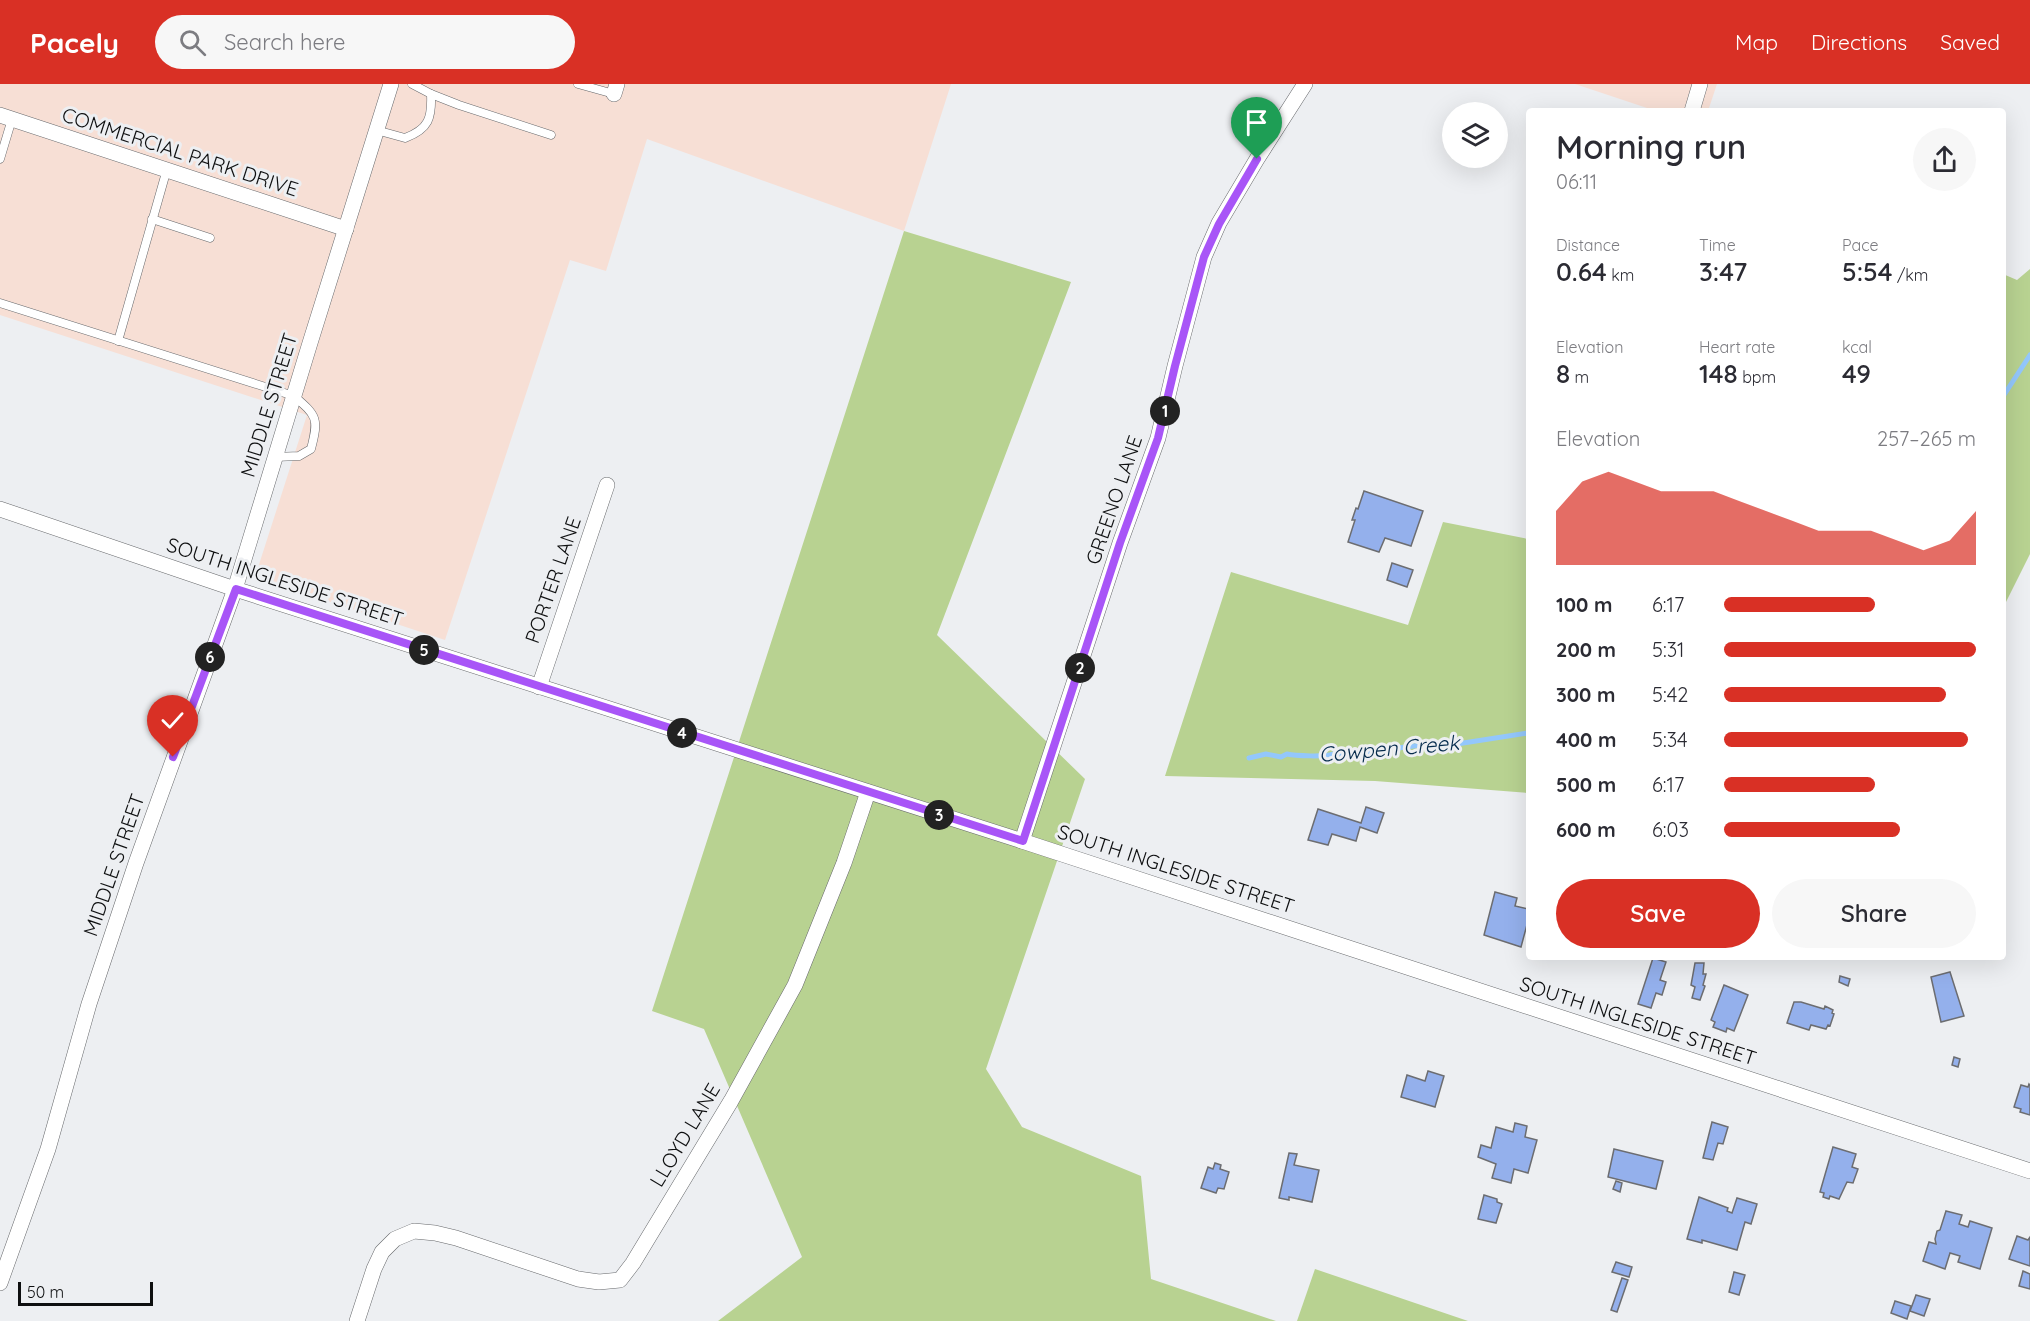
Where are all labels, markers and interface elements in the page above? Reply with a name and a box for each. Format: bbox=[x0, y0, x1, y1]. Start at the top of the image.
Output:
search box bbox=[155, 15, 575, 69]
text: Pacely bbox=[30, 25, 119, 60]
icon: search bbox=[176, 26, 209, 59]
text: Search here bbox=[224, 28, 345, 56]
text: Map bbox=[1735, 29, 1778, 55]
text: Directions bbox=[1811, 29, 1907, 55]
text: Saved bbox=[1940, 29, 2000, 55]
pin bbox=[1231, 97, 1282, 159]
street label: COMMERCIAL PARK DRIVE bbox=[59, 101, 301, 202]
map controls bbox=[1442, 102, 1508, 168]
button: layers bbox=[1442, 102, 1508, 168]
icon: arrive bbox=[1240, 106, 1273, 139]
text: Morning run bbox=[1556, 126, 1746, 167]
button: share bbox=[1913, 128, 1976, 191]
text: 06:11 bbox=[1556, 169, 1597, 194]
text: Distance bbox=[1556, 235, 1620, 255]
text: Time bbox=[1699, 235, 1736, 255]
text: Pace bbox=[1842, 235, 1878, 255]
text: 0.64 bbox=[1556, 255, 1607, 288]
text: 3:47 bbox=[1699, 255, 1747, 288]
text: 5:54 bbox=[1842, 255, 1893, 288]
text: km bbox=[1607, 265, 1634, 285]
text: /km bbox=[1893, 265, 1928, 285]
street label: MIDDLE STREET bbox=[235, 330, 302, 480]
text: Elevation bbox=[1556, 337, 1623, 357]
text: Heart rate bbox=[1699, 337, 1775, 357]
text: kcal bbox=[1842, 337, 1872, 357]
text: 8 bbox=[1556, 357, 1570, 390]
text: 148 bbox=[1699, 357, 1738, 390]
text: 49 bbox=[1842, 357, 1871, 390]
text: m bbox=[1570, 367, 1589, 387]
text: bpm bbox=[1738, 367, 1776, 387]
pin: 1 bbox=[1150, 396, 1180, 426]
text: 1 bbox=[1162, 401, 1168, 421]
text: Elevation bbox=[1556, 426, 1640, 451]
text: 257–265 m bbox=[1877, 426, 1976, 451]
street label: GREENO LANE bbox=[1080, 432, 1147, 568]
street label: PORTER LANE bbox=[519, 513, 586, 646]
street label: SOUTH INGLESIDE STREET bbox=[164, 531, 407, 632]
text: 100 m bbox=[1556, 592, 1612, 617]
text: 6:17 bbox=[1652, 592, 1684, 617]
pin: 5 bbox=[409, 635, 439, 665]
text: 200 m bbox=[1556, 637, 1616, 662]
text: 5:31 bbox=[1652, 637, 1685, 662]
text: 5 bbox=[419, 640, 429, 660]
pin: 6 bbox=[195, 642, 225, 672]
text: 6 bbox=[206, 647, 214, 667]
pin: 2 bbox=[1065, 653, 1095, 683]
text: 2 bbox=[1075, 658, 1085, 678]
text: 300 m bbox=[1556, 682, 1615, 707]
text: 5:42 bbox=[1652, 682, 1688, 707]
pin bbox=[147, 695, 198, 757]
icon: check bbox=[156, 704, 189, 737]
pin: 4 bbox=[667, 718, 697, 748]
text: 4 bbox=[677, 723, 687, 743]
text: 400 m bbox=[1556, 727, 1616, 752]
text: 5:34 bbox=[1652, 727, 1688, 752]
water label: Cowpen Creek bbox=[1318, 729, 1462, 767]
text: 500 m bbox=[1556, 772, 1616, 797]
text: 6:17 bbox=[1652, 772, 1684, 797]
street label: MIDDLE STREET bbox=[77, 790, 150, 939]
pin: 3 bbox=[924, 800, 954, 830]
text: 3 bbox=[935, 805, 943, 825]
text: 600 m bbox=[1556, 817, 1616, 842]
text: 6:03 bbox=[1652, 817, 1689, 842]
street label: SOUTH INGLESIDE STREET bbox=[1055, 818, 1298, 919]
button: Save bbox=[1556, 879, 1760, 948]
button: Share bbox=[1772, 879, 1976, 948]
street label: SOUTH INGLESIDE STREET bbox=[1517, 970, 1760, 1071]
street label: LLOYD LANE bbox=[644, 1078, 725, 1191]
scale bar bbox=[18, 1279, 153, 1306]
text: 50 m bbox=[27, 1282, 64, 1302]

